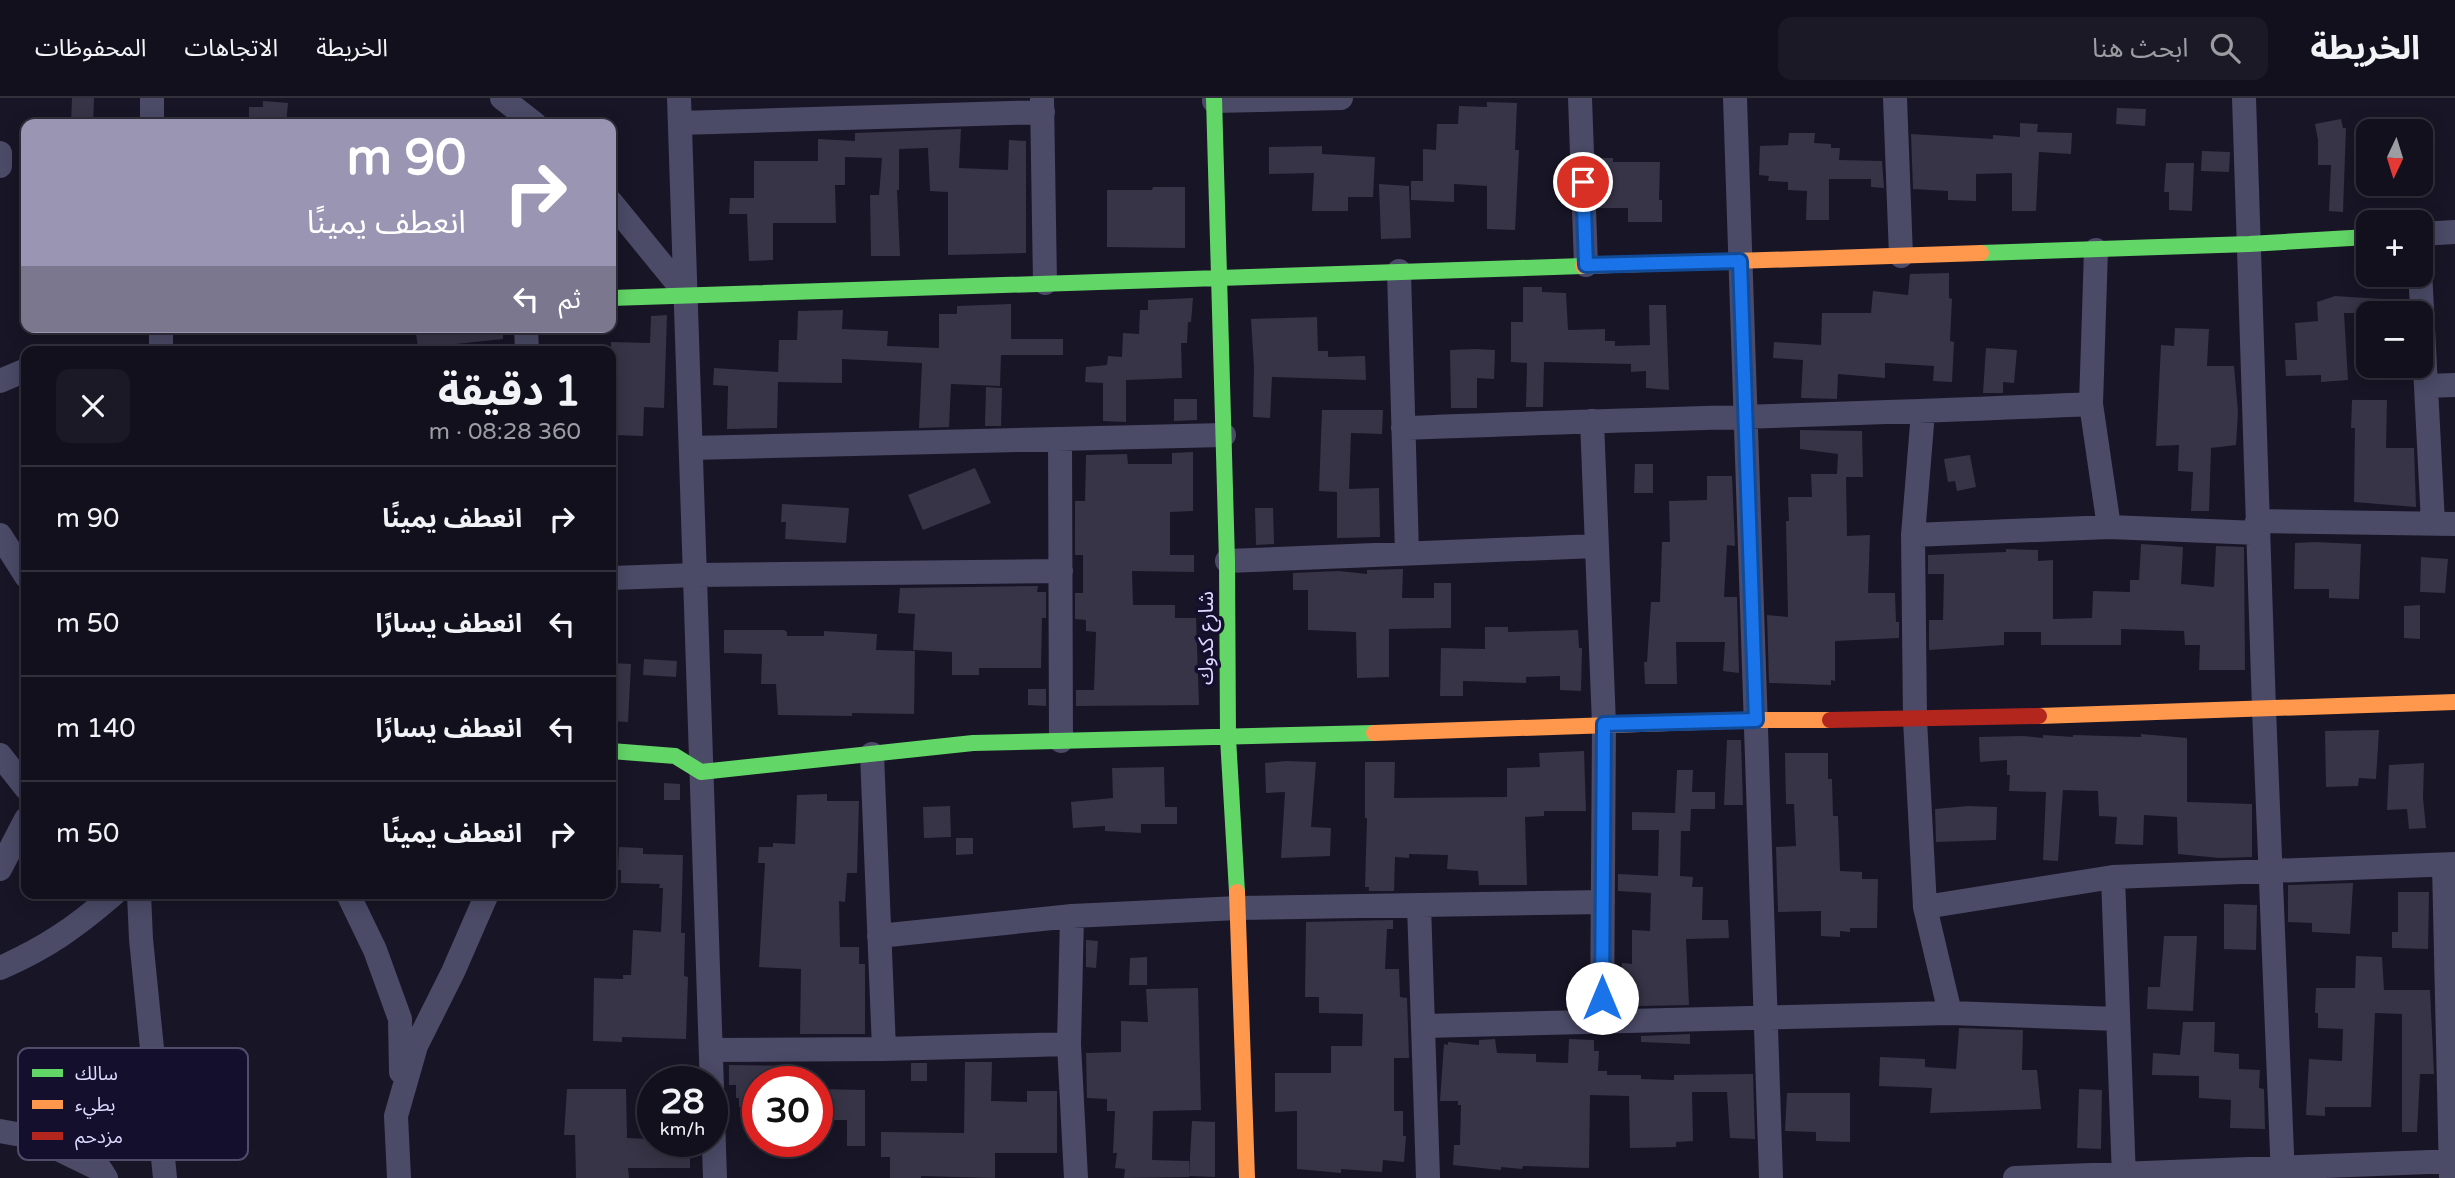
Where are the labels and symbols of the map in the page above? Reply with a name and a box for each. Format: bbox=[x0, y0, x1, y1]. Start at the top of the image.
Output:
north arrow bbox=[2356, 119, 2432, 196]
pin bbox=[1553, 152, 1613, 212]
street label: شارع كدوك bbox=[1194, 591, 1221, 685]
position arrow bbox=[1565, 961, 1639, 1035]
legend bbox=[18, 1048, 248, 1160]
text: سالك bbox=[75, 1063, 118, 1085]
speed limit sign: 30 bbox=[742, 1066, 833, 1157]
text: بطيء bbox=[75, 1094, 115, 1119]
text: مزدحم bbox=[75, 1126, 123, 1151]

